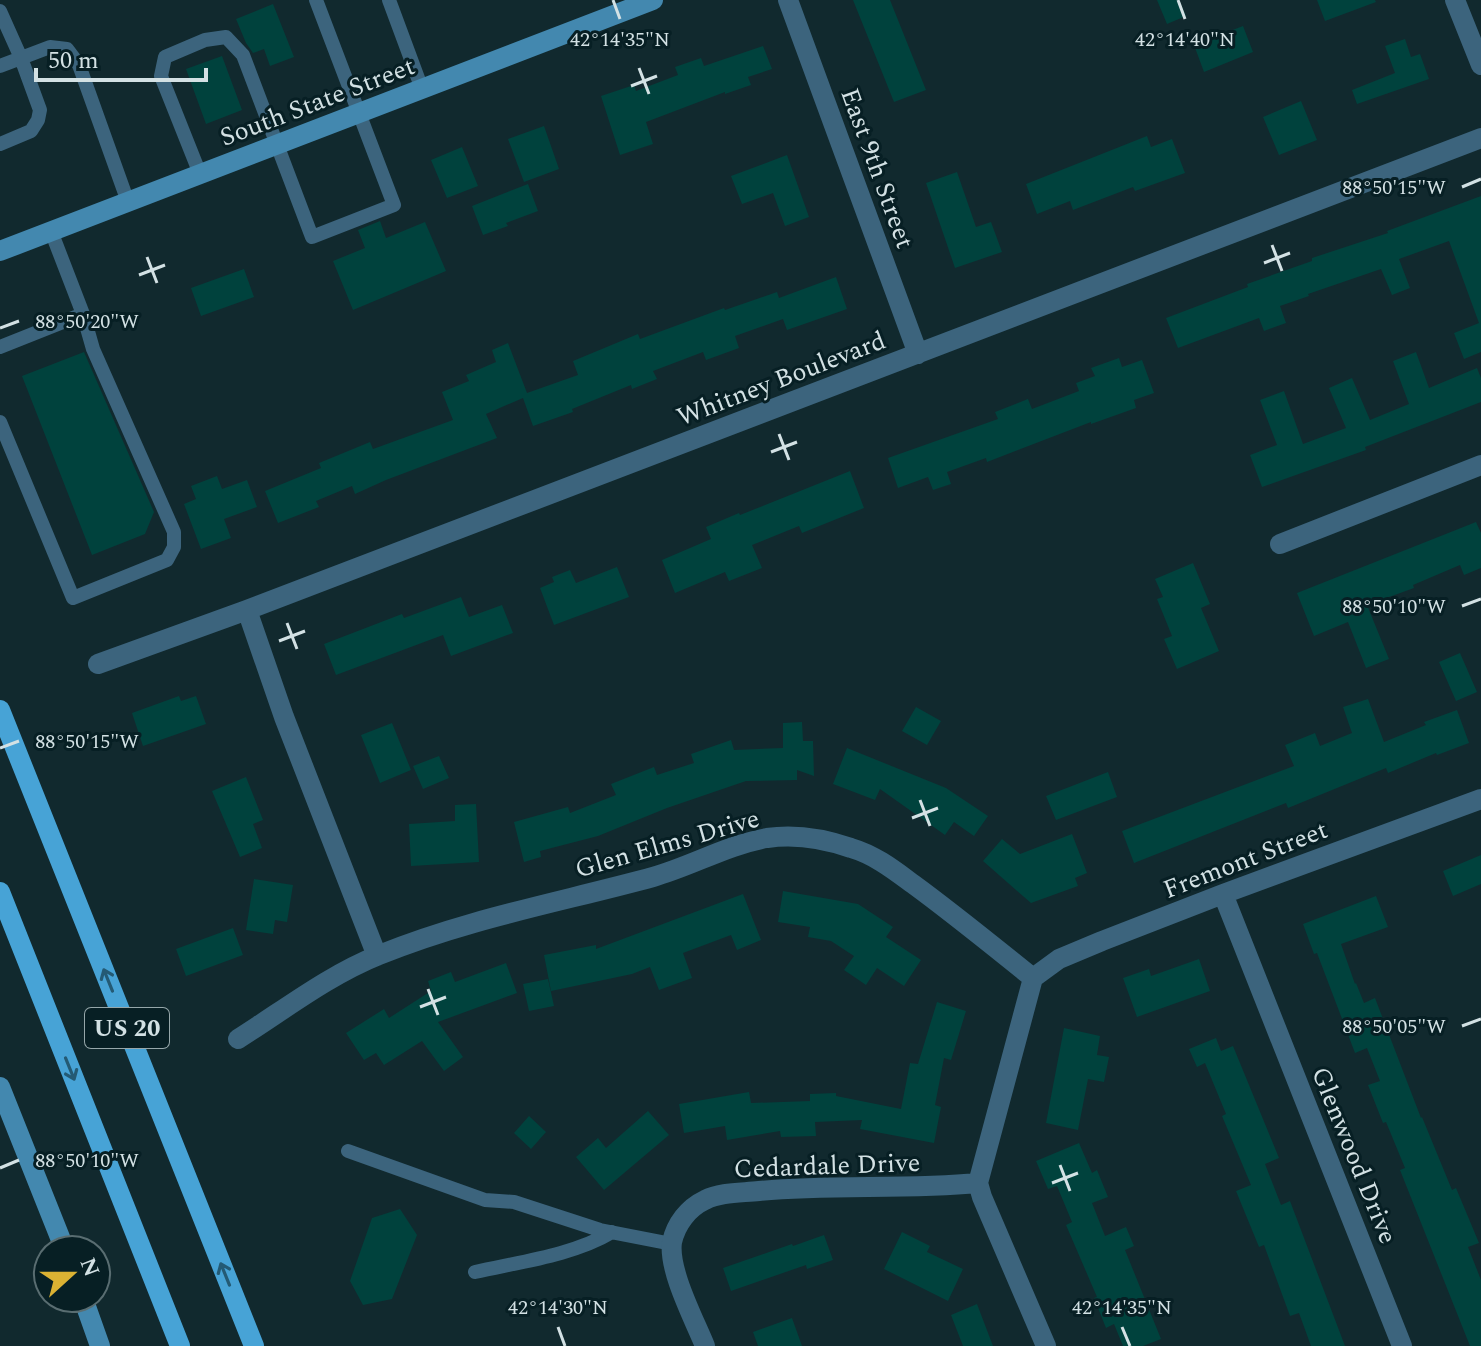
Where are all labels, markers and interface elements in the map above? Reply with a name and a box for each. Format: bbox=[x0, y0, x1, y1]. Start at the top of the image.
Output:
text: 42°14'35"N bbox=[570, 25, 670, 55]
text: 42°14'40"N bbox=[1135, 25, 1235, 55]
scale bar bbox=[36, 32, 206, 82]
text: 50 m bbox=[48, 43, 99, 79]
street label: South State Street bbox=[214, 46, 421, 158]
street label: East 9th Street bbox=[829, 82, 925, 254]
text: 88°50'15"W bbox=[1342, 173, 1446, 203]
text: 88°50'20"W bbox=[35, 307, 139, 337]
street label: Whitney Boulevard bbox=[671, 321, 892, 437]
text: 88°50'10"W bbox=[1342, 592, 1446, 622]
text: 88°50'15"W bbox=[35, 727, 139, 757]
street label: Glen Elms Drive bbox=[570, 799, 764, 889]
street label: Fremont Street bbox=[1157, 810, 1334, 910]
one-way arrow bbox=[100, 968, 114, 993]
road number: US 20 bbox=[85, 1008, 169, 1048]
text: 88°50'05"W bbox=[1342, 1012, 1446, 1042]
one-way arrow bbox=[64, 1056, 78, 1081]
street label: Glenwood Drive bbox=[1300, 1061, 1408, 1250]
street label: Cedardale Drive bbox=[733, 1143, 921, 1189]
text: 88°50'10"W bbox=[35, 1146, 139, 1176]
north arrow bbox=[32, 1234, 112, 1314]
text: N bbox=[71, 1253, 108, 1282]
one-way arrow bbox=[217, 1262, 231, 1287]
text: 42°14'30"N bbox=[508, 1293, 608, 1323]
text: 42°14'35"N bbox=[1072, 1293, 1172, 1323]

